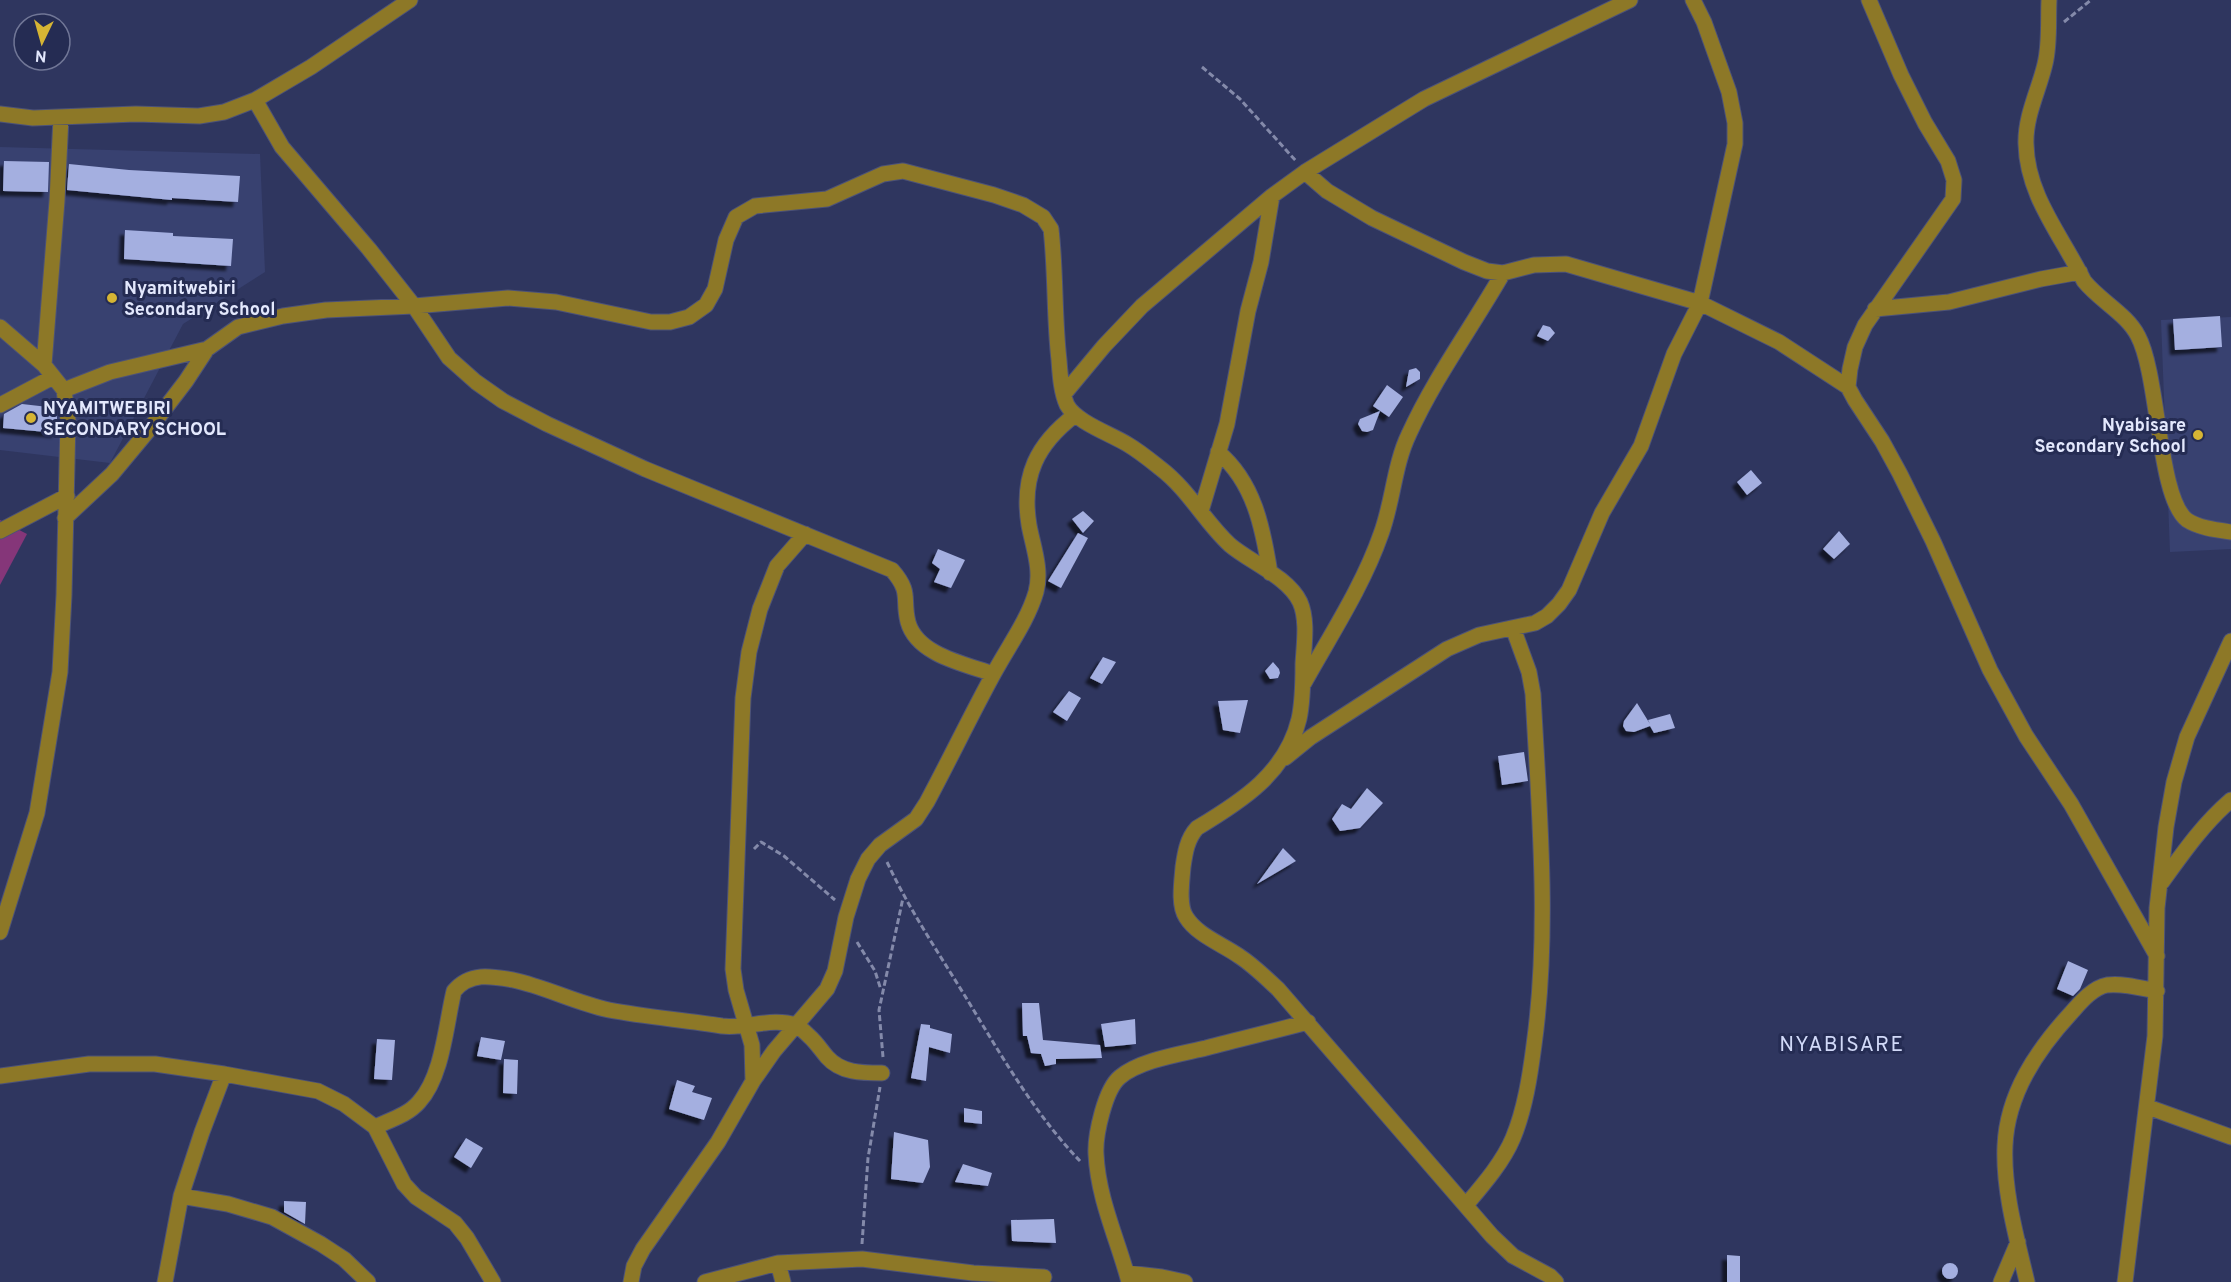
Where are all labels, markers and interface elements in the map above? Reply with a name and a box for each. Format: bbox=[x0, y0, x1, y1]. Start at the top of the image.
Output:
north arrow bbox=[12, 12, 72, 72]
text: N bbox=[34, 44, 47, 65]
place label: Nyamitwebiri Secondary School bbox=[124, 278, 275, 322]
marker: Nyamitwebiri Secondary School bbox=[105, 291, 119, 305]
place label: NYAMITWEBIRI SECONDARY SCHOOL bbox=[43, 398, 226, 442]
marker: NYAMITWEBIRI SECONDARY SCHOOL bbox=[24, 411, 38, 425]
place label: Nyabisare Secondary School bbox=[2035, 415, 2186, 459]
marker: Nyabisare Secondary School bbox=[2191, 428, 2205, 442]
district label: NYABISARE bbox=[1779, 1032, 1905, 1059]

